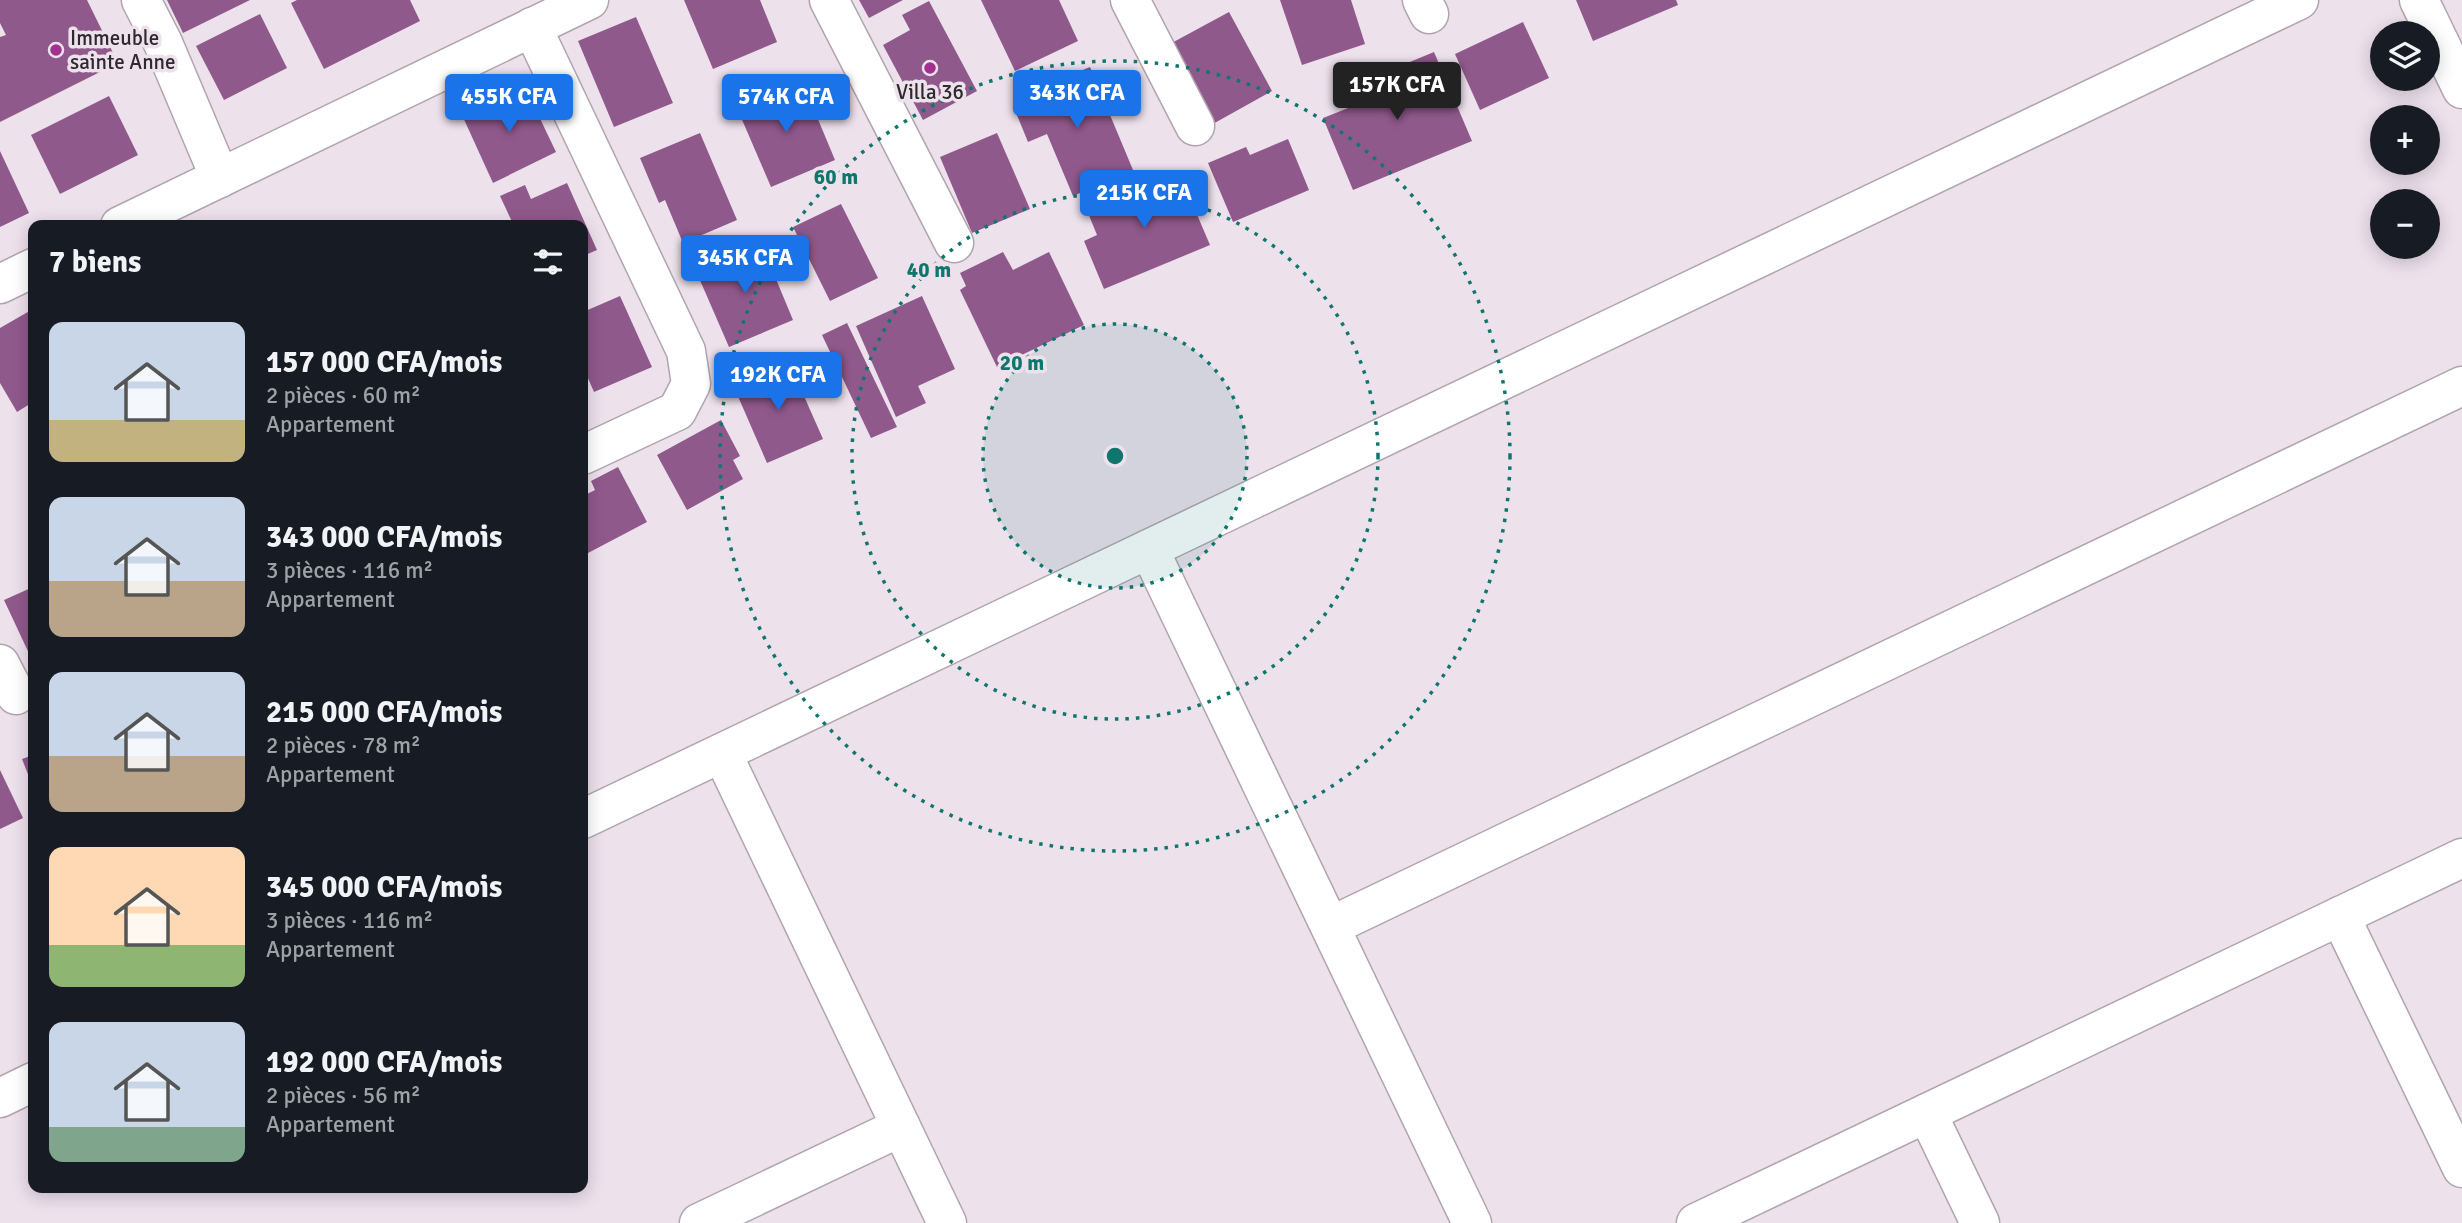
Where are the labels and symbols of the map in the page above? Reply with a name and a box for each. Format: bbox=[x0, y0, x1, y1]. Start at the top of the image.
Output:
place label: Immeuble sainte Anne bbox=[70, 25, 176, 75]
marker: Immeuble sainte Anne bbox=[48, 42, 64, 58]
marker: Villa 36 bbox=[922, 60, 938, 76]
pin: 157K CFA bbox=[1325, 62, 1469, 122]
pin: 343K CFA bbox=[1005, 71, 1149, 130]
pin: 455K CFA bbox=[437, 74, 581, 134]
pin: 574K CFA bbox=[714, 74, 858, 134]
place label: Villa 36 bbox=[896, 79, 964, 105]
text: 60 m bbox=[814, 164, 858, 190]
pin: 215K CFA bbox=[1072, 170, 1216, 230]
pin: 345K CFA bbox=[673, 236, 817, 295]
text: 40 m bbox=[907, 257, 951, 283]
text: 20 m bbox=[1000, 350, 1044, 376]
pin: 192K CFA bbox=[706, 352, 850, 412]
centre of rings bbox=[1103, 444, 1127, 468]

